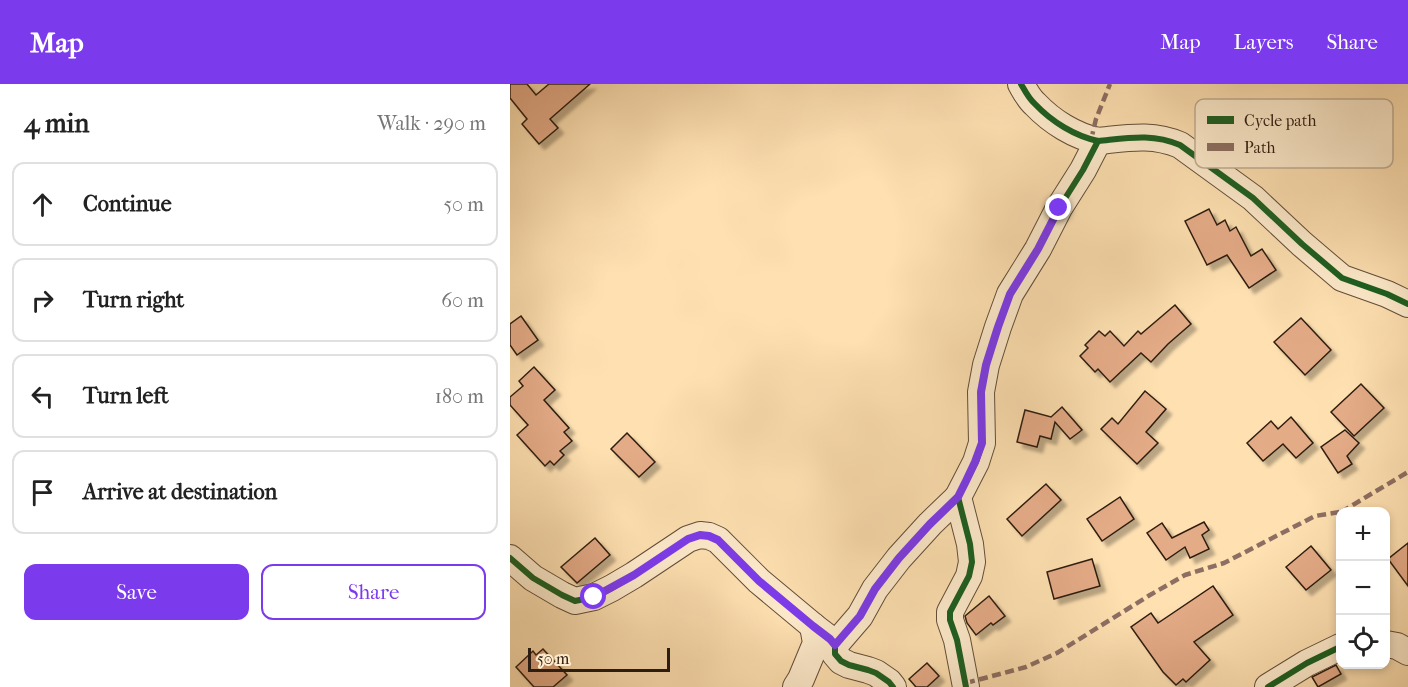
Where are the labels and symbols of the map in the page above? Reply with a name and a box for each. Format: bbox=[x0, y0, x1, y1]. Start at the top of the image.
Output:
legend bbox=[1195, 99, 1393, 168]
text: Cycle path bbox=[1244, 111, 1316, 130]
text: Path bbox=[1244, 138, 1276, 157]
route end bbox=[1045, 194, 1071, 220]
route start bbox=[580, 583, 606, 609]
scale bar bbox=[528, 645, 670, 672]

